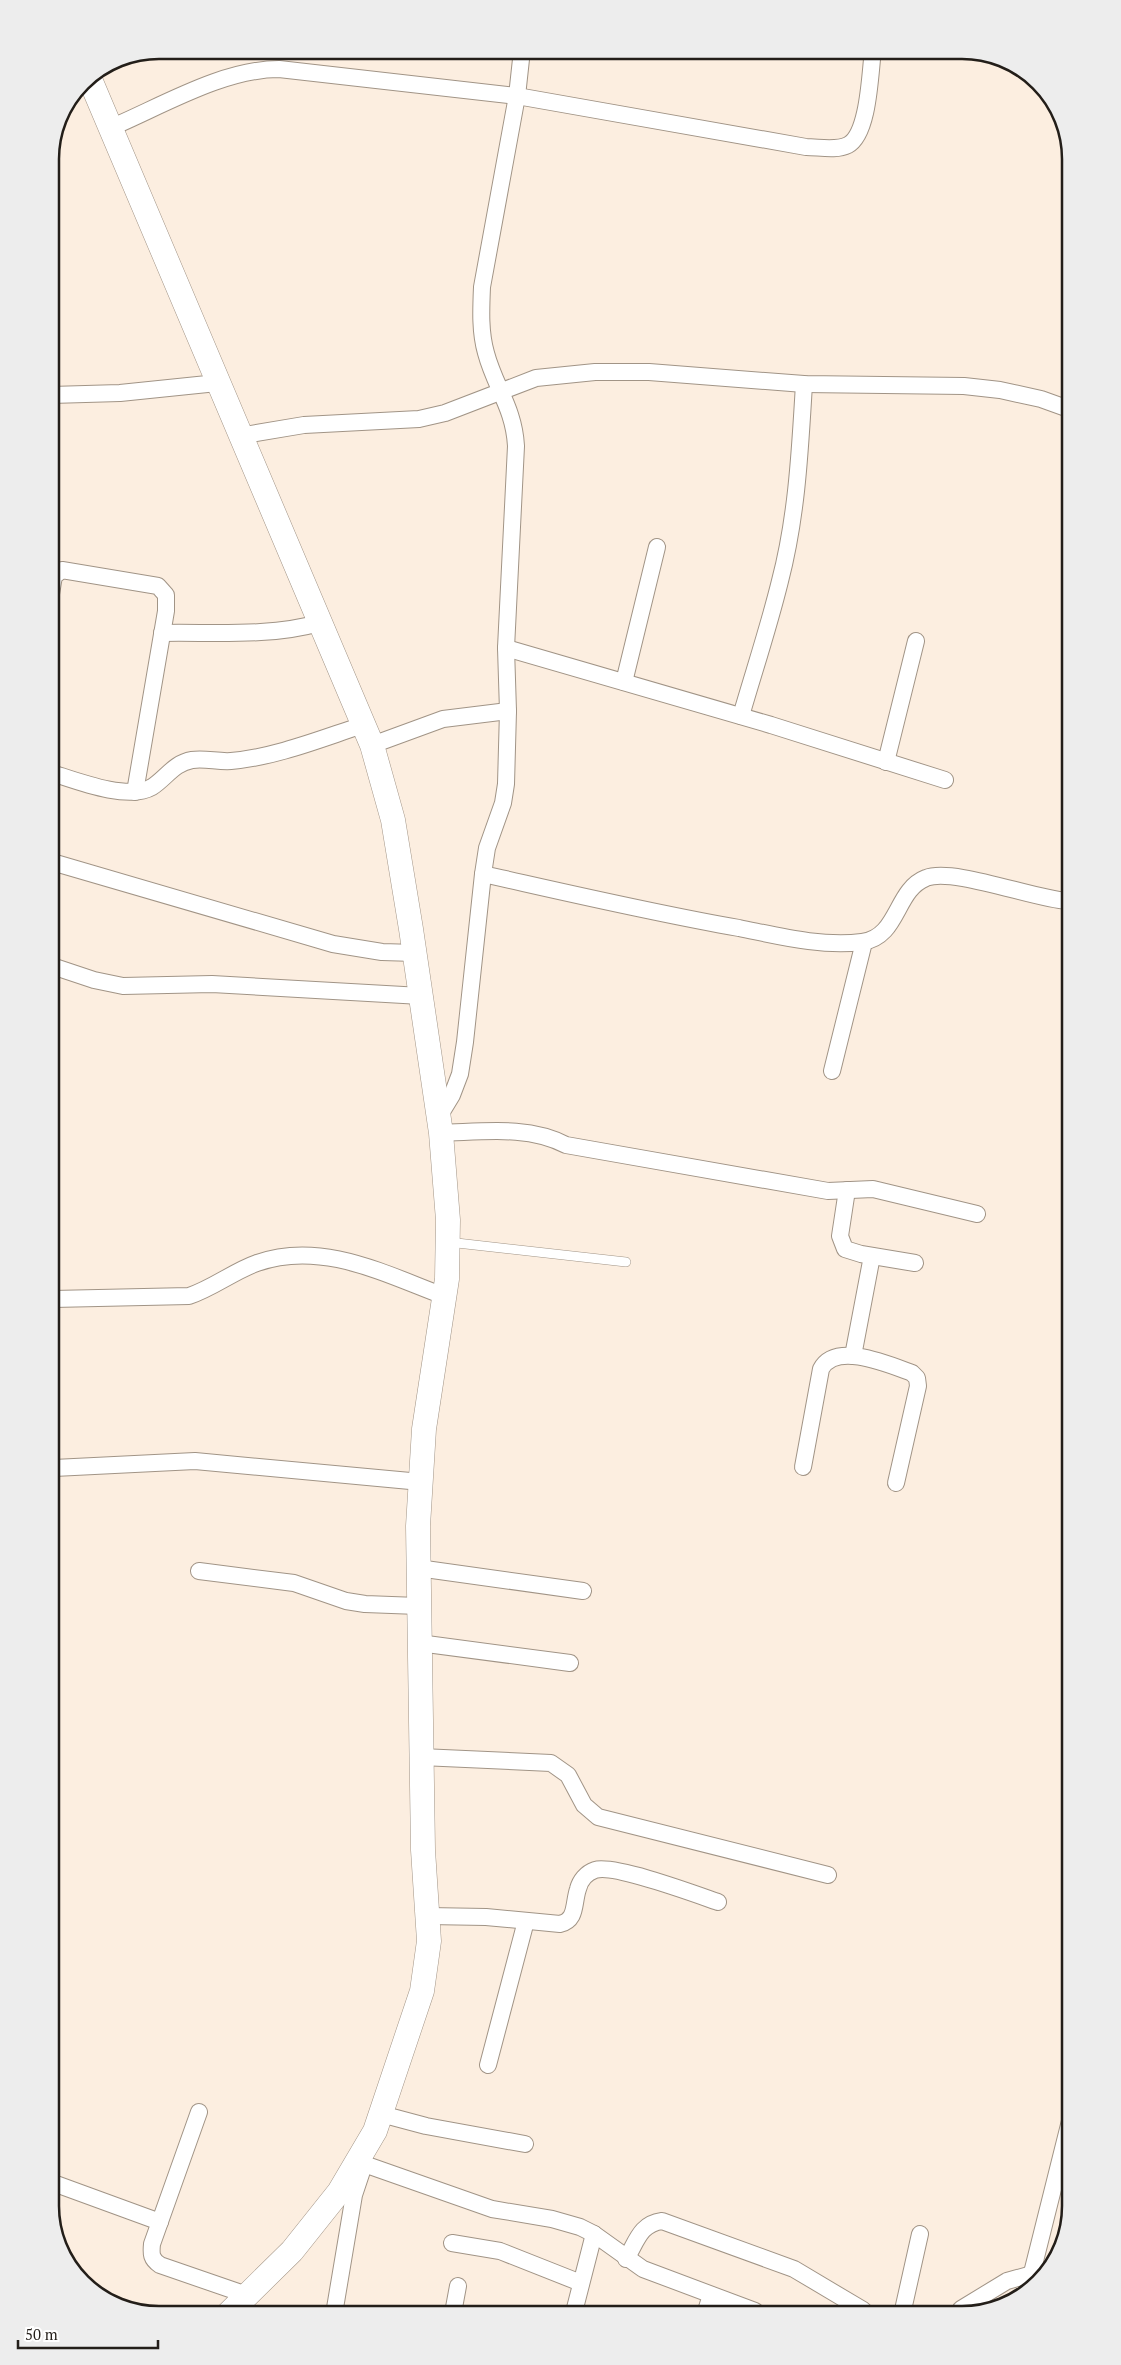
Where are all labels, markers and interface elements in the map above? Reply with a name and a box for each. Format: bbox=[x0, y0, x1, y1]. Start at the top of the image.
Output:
scale bar bbox=[18, 2318, 158, 2350]
text: 50 m bbox=[25, 2324, 58, 2344]

